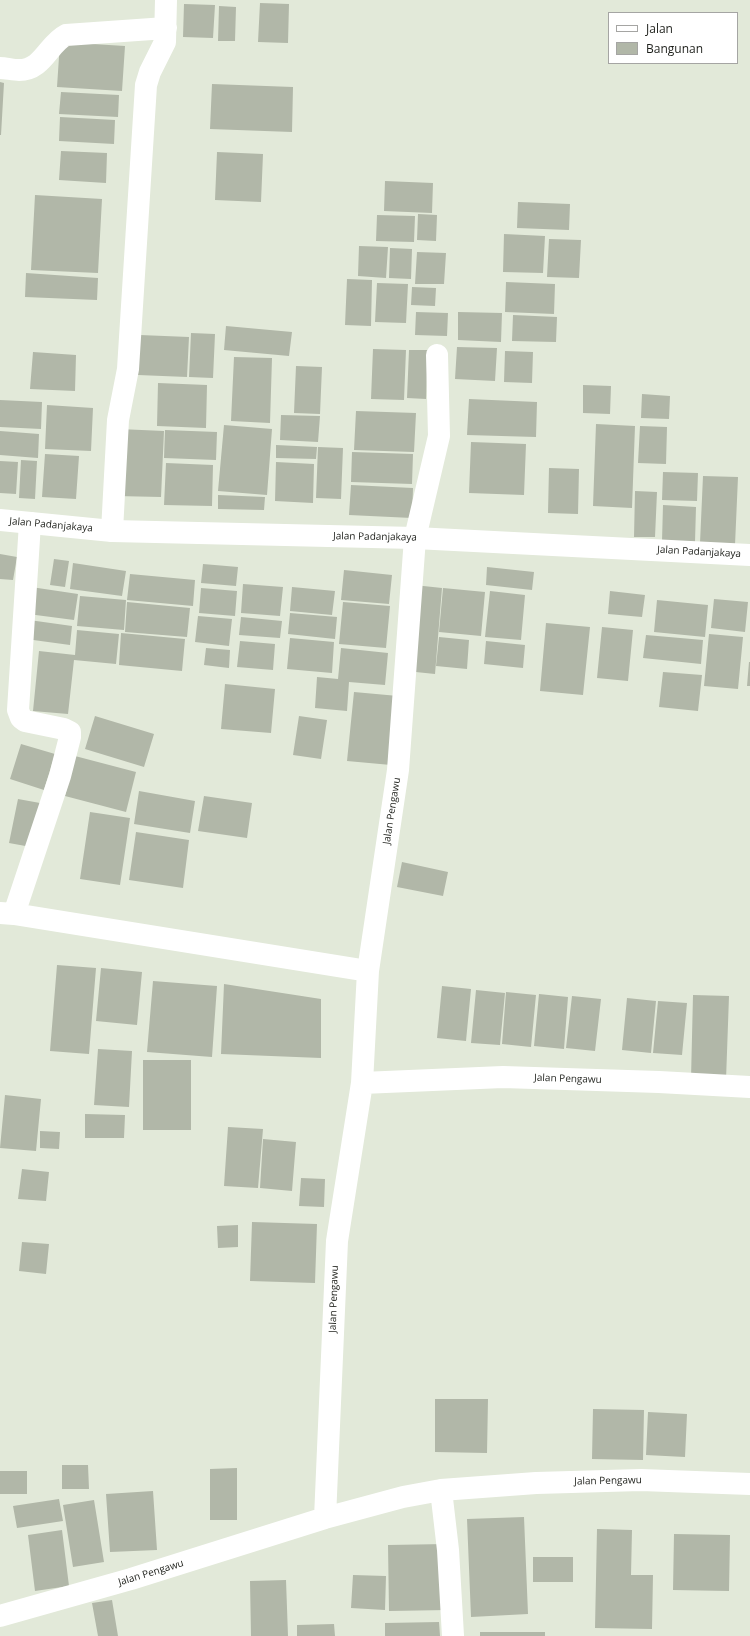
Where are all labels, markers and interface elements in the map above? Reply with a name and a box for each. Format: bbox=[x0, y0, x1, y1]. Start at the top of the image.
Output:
legend bbox=[608, 12, 738, 64]
text: Jalan bbox=[646, 20, 673, 37]
text: Bangunan bbox=[646, 40, 703, 57]
street label: Jalan Padanjakaya bbox=[9, 515, 93, 535]
street label: Jalan Padanjakaya bbox=[333, 530, 417, 544]
street label: Jalan Padanjakaya bbox=[657, 544, 741, 560]
street label: Jalan Pengawu bbox=[381, 777, 403, 845]
street label: Jalan Pengawu bbox=[534, 1072, 602, 1086]
street label: Jalan Pengawu bbox=[327, 1265, 341, 1333]
street label: Jalan Pengawu bbox=[574, 1474, 642, 1488]
street label: Jalan Pengawu bbox=[117, 1557, 185, 1589]

